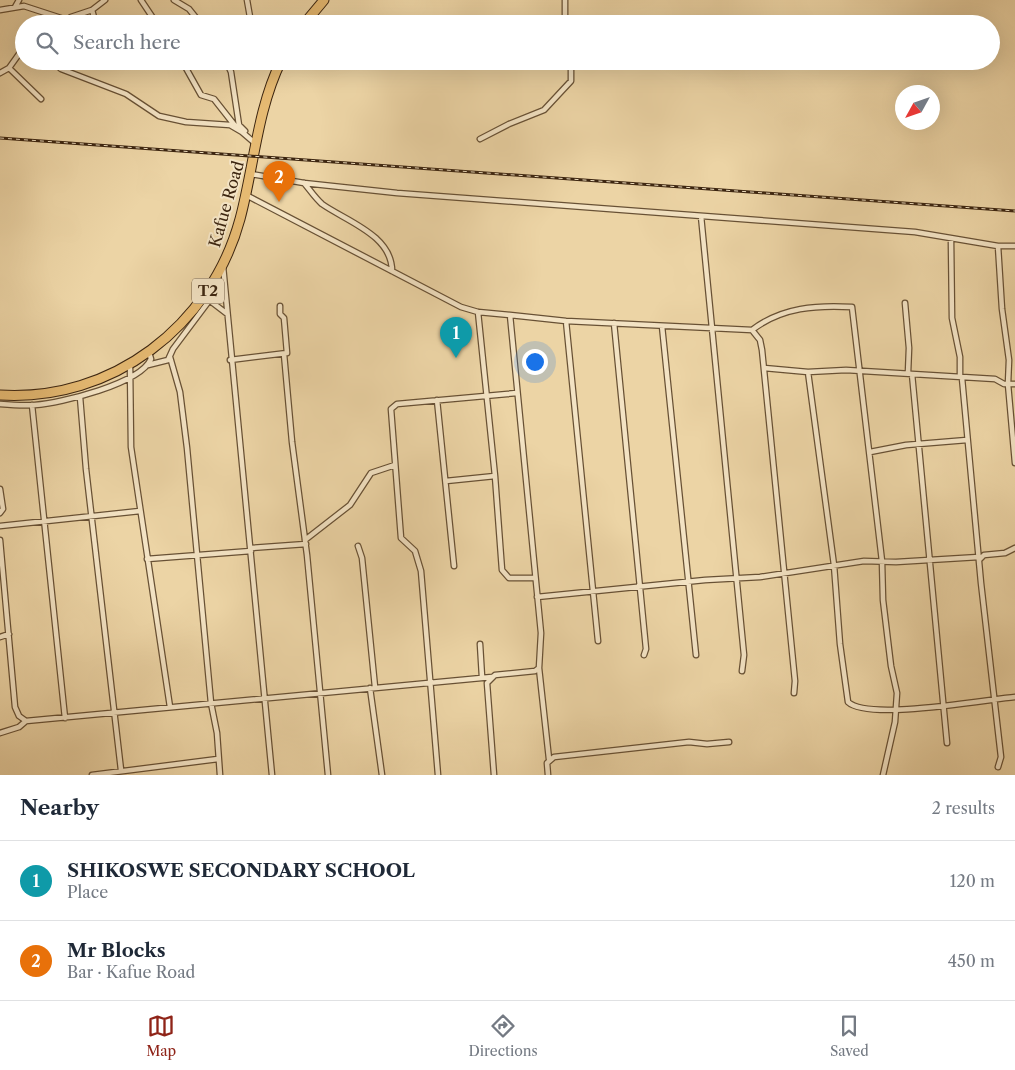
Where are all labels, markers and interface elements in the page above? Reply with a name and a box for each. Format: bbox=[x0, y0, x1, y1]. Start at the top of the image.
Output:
search box bbox=[15, 15, 1000, 70]
icon: search bbox=[33, 29, 61, 57]
text: Search here bbox=[73, 31, 181, 54]
north arrow bbox=[895, 85, 940, 130]
street label: Kafue Road bbox=[204, 158, 248, 250]
pin: 2 bbox=[263, 161, 295, 202]
road number: T2 bbox=[192, 278, 224, 304]
pin: 1 bbox=[440, 317, 472, 358]
your location bbox=[522, 349, 548, 375]
text: Nearby bbox=[20, 795, 99, 820]
text: 2 results bbox=[932, 798, 995, 818]
text: SHIKOSWE SECONDARY SCHOOL bbox=[67, 859, 415, 882]
text: 1 bbox=[32, 871, 40, 891]
text: 120 m bbox=[950, 871, 995, 891]
text: Place bbox=[67, 882, 108, 902]
text: Mr Blocks bbox=[67, 939, 166, 962]
text: 2 bbox=[31, 951, 41, 971]
text: 450 m bbox=[948, 951, 995, 971]
text: Bar · Kafue Road bbox=[67, 962, 195, 982]
tab: Map bbox=[146, 1012, 176, 1060]
tab: Directions bbox=[468, 1012, 538, 1060]
tab: Saved bbox=[830, 1012, 869, 1060]

